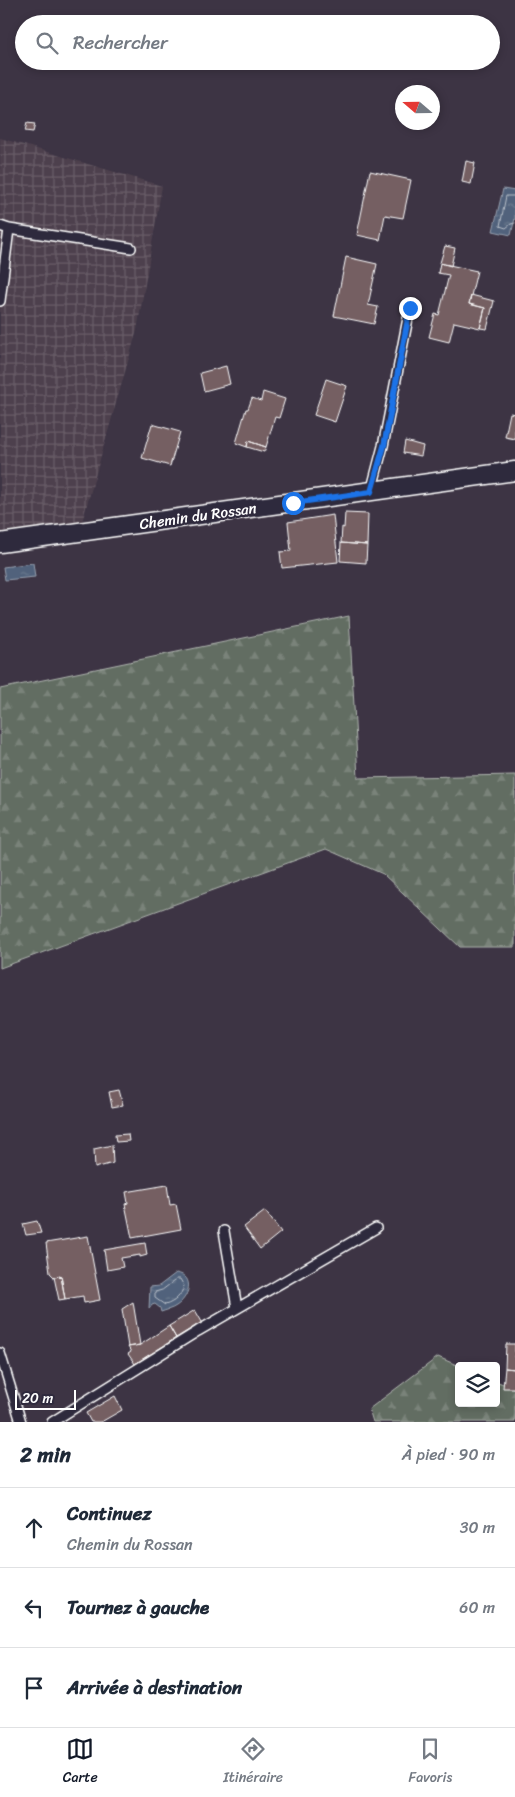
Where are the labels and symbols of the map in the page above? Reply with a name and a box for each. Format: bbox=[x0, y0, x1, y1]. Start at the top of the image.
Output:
north arrow bbox=[395, 85, 440, 130]
route end bbox=[399, 297, 422, 320]
route start bbox=[282, 492, 305, 515]
street label: Chemin du Rossan bbox=[138, 495, 258, 537]
scale bar bbox=[15, 1387, 76, 1410]

